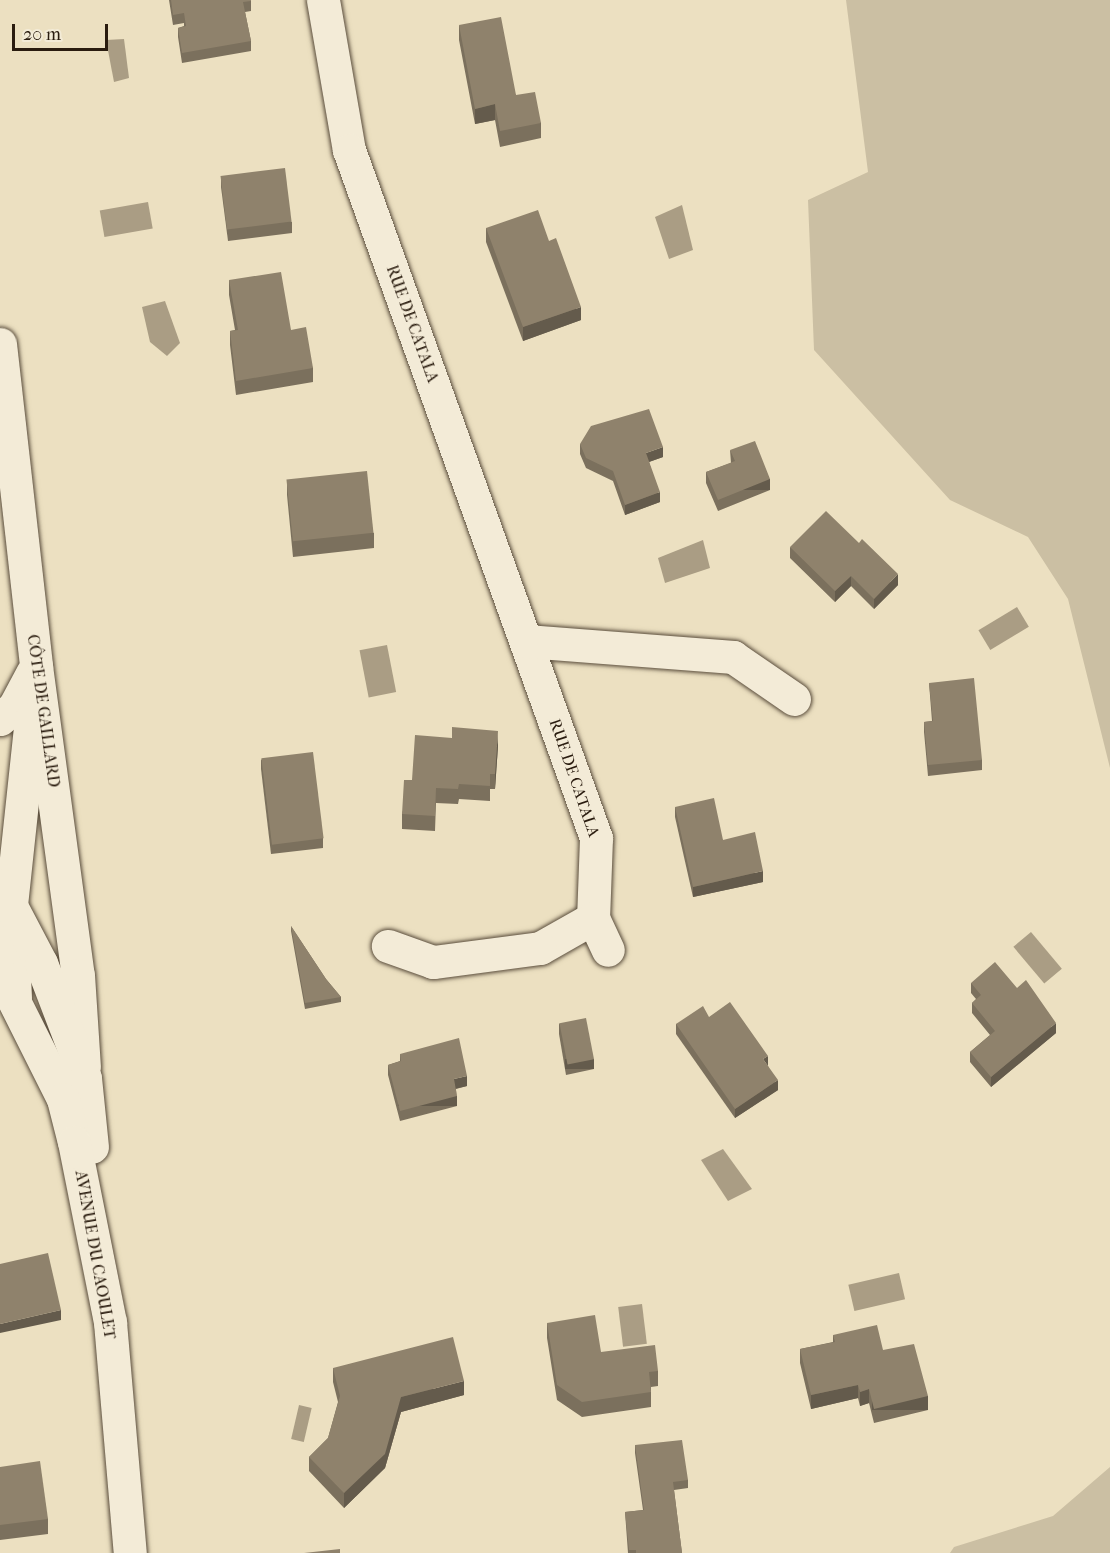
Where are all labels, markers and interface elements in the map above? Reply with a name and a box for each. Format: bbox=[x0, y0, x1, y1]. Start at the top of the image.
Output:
scale bar bbox=[15, 12, 111, 50]
text: 20 m bbox=[23, 24, 61, 45]
street label: RUE DE CATALA bbox=[382, 263, 442, 385]
street label: CÔTE DE GAILLARD bbox=[23, 633, 63, 789]
street label: RUE DE CATALA bbox=[545, 716, 603, 840]
street label: AVENUE DU CAOULET bbox=[71, 1169, 119, 1341]

